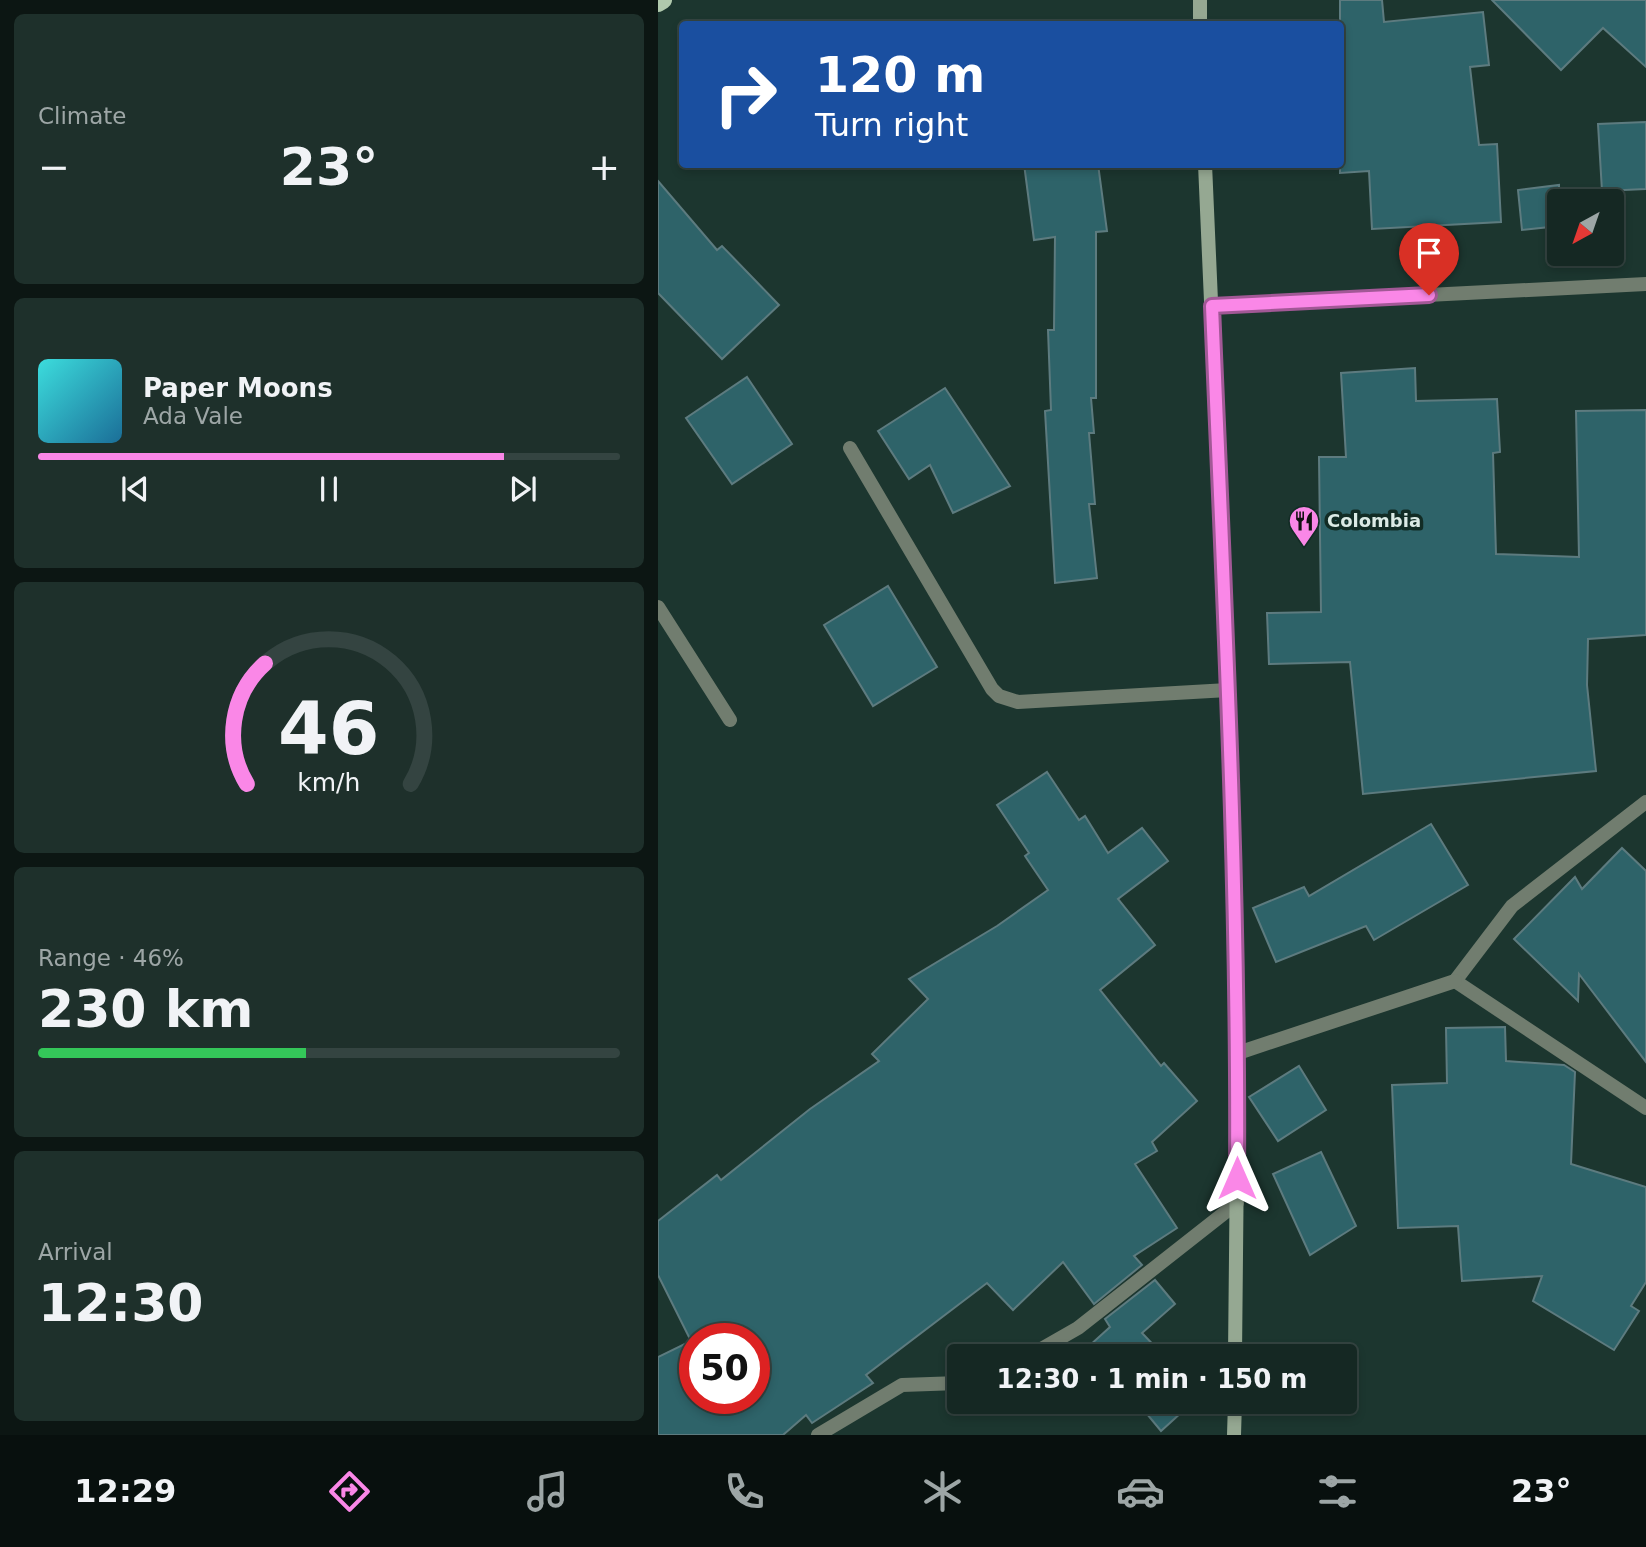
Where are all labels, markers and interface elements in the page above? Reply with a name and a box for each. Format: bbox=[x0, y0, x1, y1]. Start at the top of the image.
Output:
text: 120 m bbox=[815, 47, 985, 104]
icon: right bbox=[700, 49, 791, 140]
text: Climate bbox=[38, 103, 127, 129]
text: Turn right bbox=[815, 106, 968, 144]
text: 23° bbox=[280, 137, 378, 197]
text: − bbox=[38, 145, 70, 189]
text: + bbox=[588, 145, 620, 189]
north arrow bbox=[1547, 189, 1624, 266]
map controls bbox=[1547, 189, 1624, 266]
pin bbox=[1399, 223, 1459, 295]
icon: arrive bbox=[1410, 234, 1448, 272]
text: Paper Moons bbox=[143, 373, 333, 403]
text: Ada Vale bbox=[143, 403, 243, 429]
icon: previous bbox=[116, 470, 154, 508]
icon: pause bbox=[310, 470, 348, 508]
icon: next bbox=[504, 470, 542, 508]
restaurant icon: Colombia bbox=[1287, 504, 1321, 548]
place label: Colombia bbox=[1327, 510, 1421, 531]
text: 46 bbox=[278, 686, 380, 771]
text: km/h bbox=[297, 767, 361, 796]
text: Range · 46% bbox=[38, 945, 184, 971]
text: 230 km bbox=[38, 979, 253, 1039]
position arrow bbox=[1200, 1141, 1274, 1215]
text: Arrival bbox=[38, 1239, 113, 1265]
text: 12:30 bbox=[38, 1273, 204, 1333]
speed limit sign: 50 bbox=[679, 1323, 770, 1414]
text: 12:30 · 1 min · 150 m bbox=[997, 1364, 1307, 1394]
icon: directions bbox=[325, 1467, 374, 1516]
icon: music bbox=[523, 1467, 572, 1516]
icon: phone bbox=[720, 1467, 769, 1516]
icon: climate bbox=[918, 1467, 967, 1516]
icon: car bbox=[1116, 1467, 1165, 1516]
icon: filters bbox=[1313, 1467, 1362, 1516]
text: 12:29 bbox=[74, 1472, 176, 1510]
text: 23° bbox=[1511, 1472, 1572, 1510]

